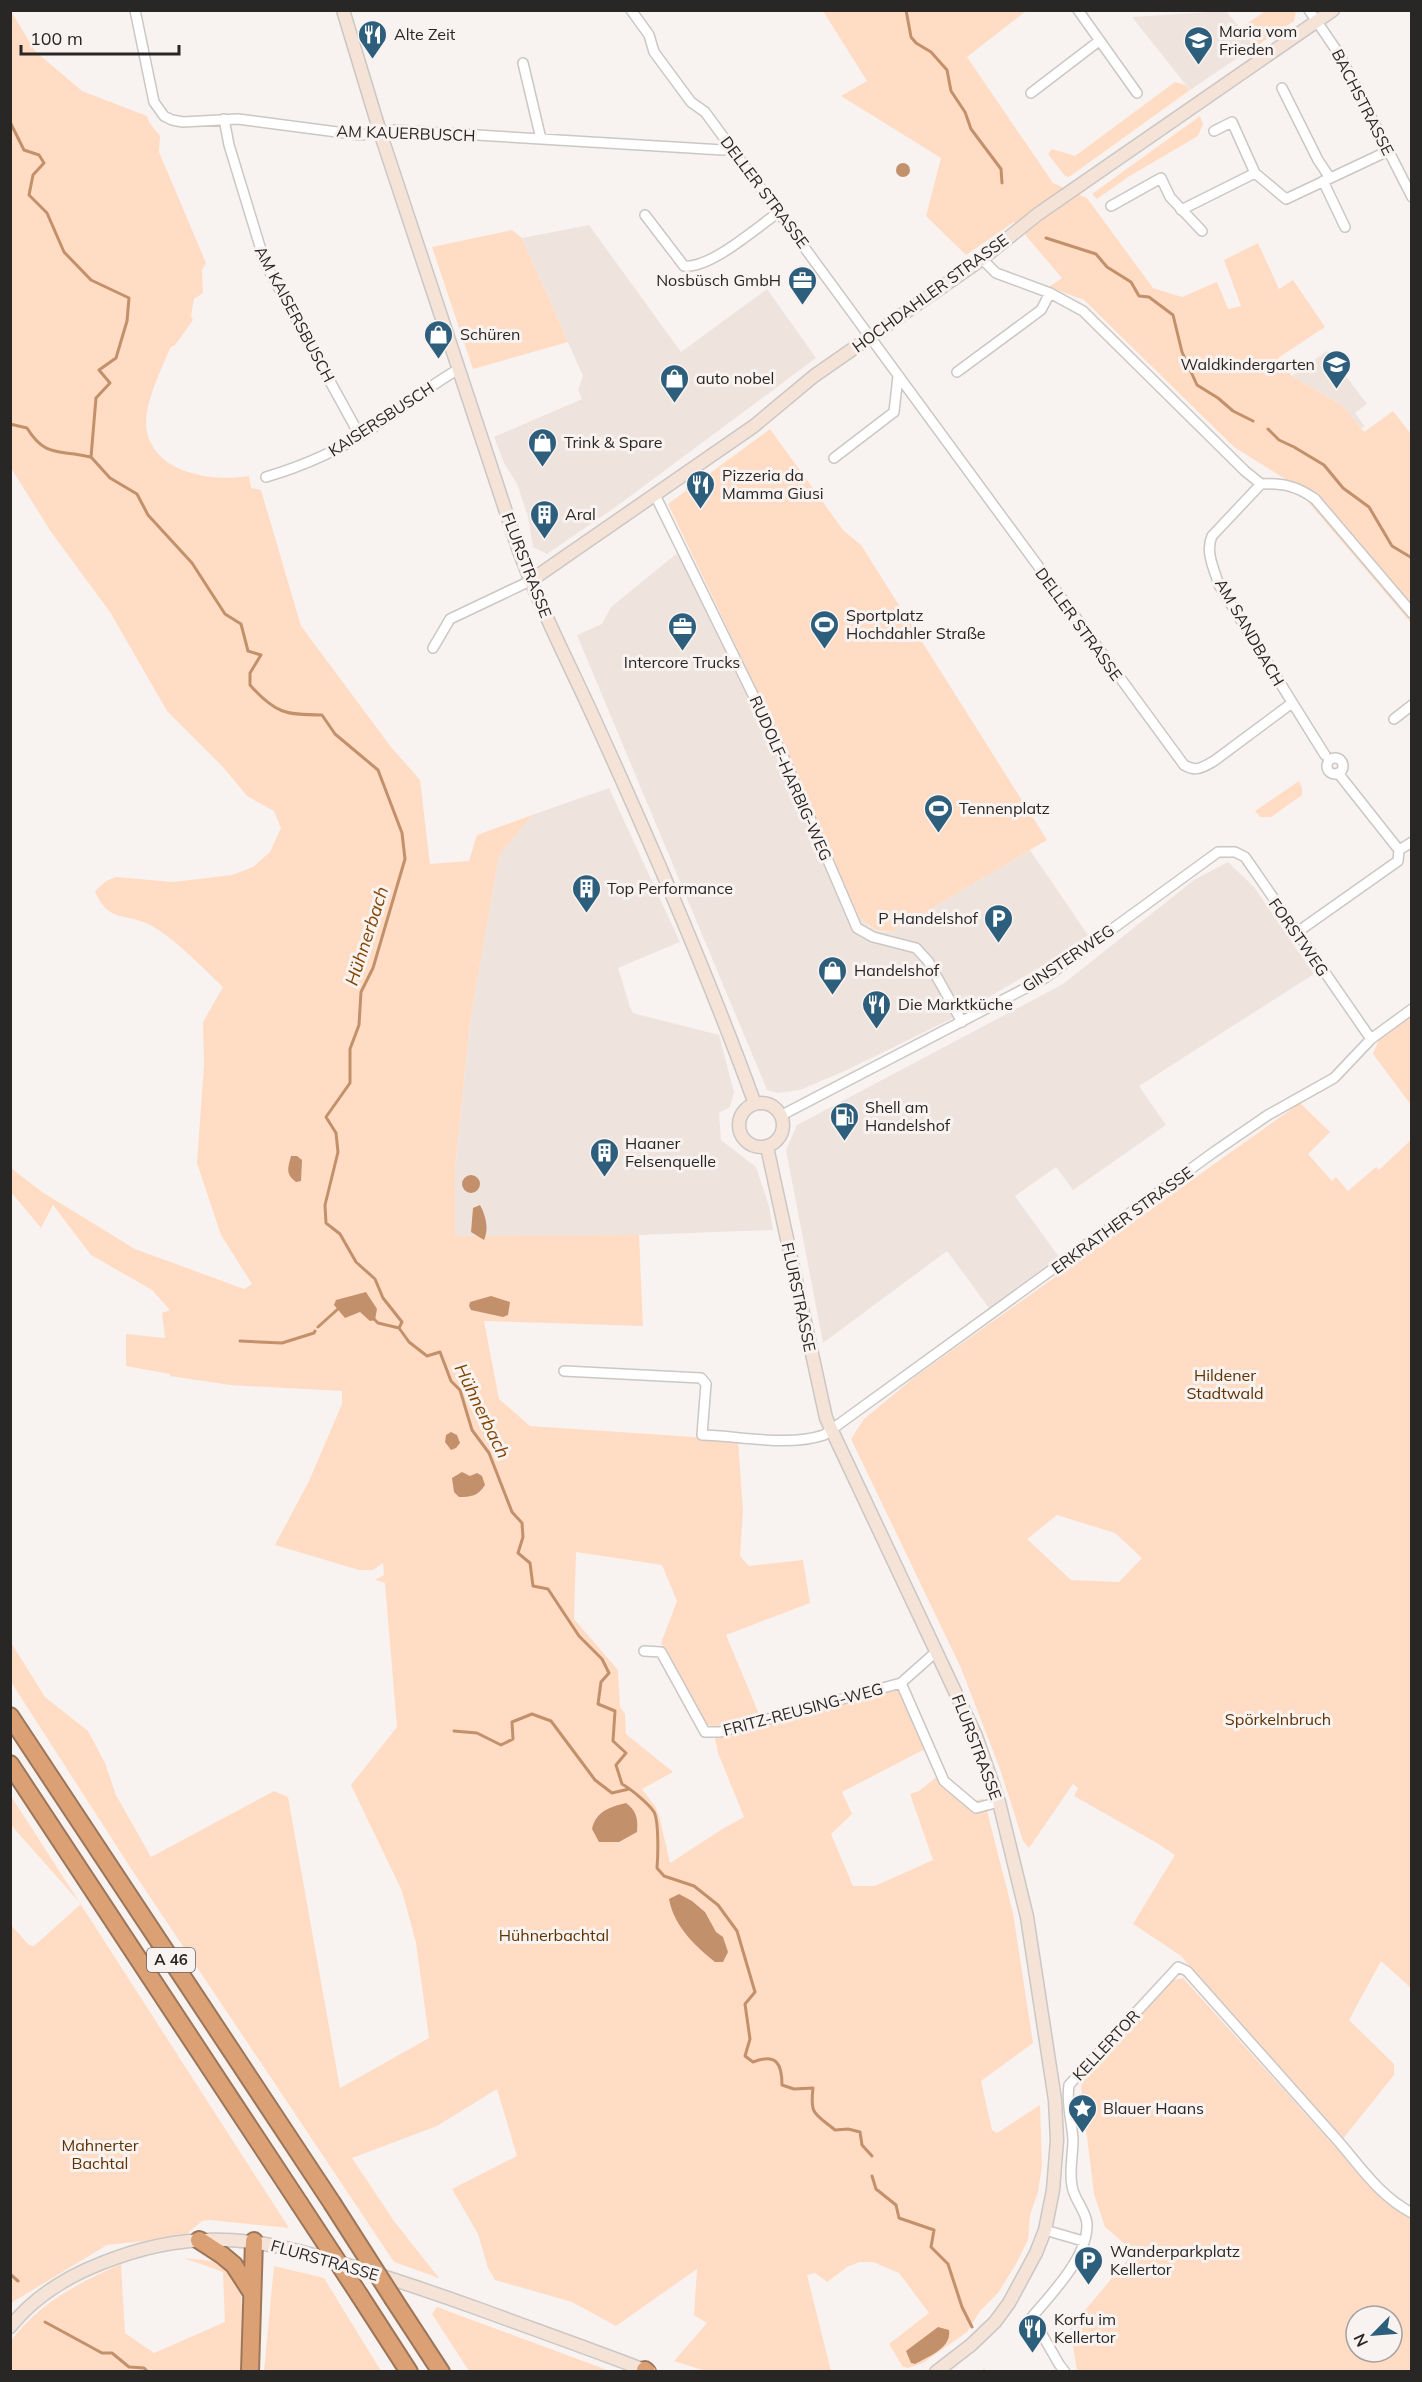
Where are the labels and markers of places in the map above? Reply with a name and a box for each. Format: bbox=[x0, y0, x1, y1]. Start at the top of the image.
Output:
restaurant icon: Alte Zeit bbox=[357, 18, 389, 60]
place label: Maria vom Frieden bbox=[1219, 21, 1297, 59]
place label: Alte Zeit bbox=[394, 24, 456, 44]
school or university icon: Maria vom Frieden bbox=[1182, 24, 1214, 66]
office icon: Nosbüsch GmbH bbox=[786, 264, 818, 306]
place label: Nosbüsch GmbH bbox=[656, 270, 781, 290]
shop icon: Schüren bbox=[423, 318, 455, 360]
place label: Schüren bbox=[460, 324, 520, 344]
school or university icon: Waldkindergarten bbox=[1320, 348, 1352, 390]
place label: Waldkindergarten bbox=[1181, 354, 1315, 374]
shop icon: auto nobel bbox=[659, 362, 691, 404]
place label: auto nobel bbox=[696, 368, 774, 388]
shop icon: Trink & Spare bbox=[527, 426, 559, 468]
place label: Trink & Spare bbox=[564, 432, 662, 452]
place label: Pizzeria da Mamma Giusi bbox=[722, 465, 824, 503]
restaurant icon: Pizzeria da Mamma Giusi bbox=[685, 468, 717, 510]
building icon: Aral bbox=[528, 498, 560, 540]
place label: Aral bbox=[565, 504, 596, 524]
place label: Sportplatz Hochdahler Straße bbox=[846, 605, 985, 643]
sports icon: Sportplatz Hochdahler Straße bbox=[809, 608, 841, 650]
office icon: Intercore Trucks bbox=[666, 610, 698, 652]
place label: Intercore Trucks bbox=[624, 652, 740, 672]
sports icon: Tennenplatz bbox=[922, 792, 954, 834]
place label: Tennenplatz bbox=[959, 798, 1050, 818]
building icon: Top Performance bbox=[570, 872, 602, 914]
place label: Top Performance bbox=[607, 878, 733, 898]
parking icon: P Handelshof bbox=[983, 902, 1015, 944]
place label: P Handelshof bbox=[878, 908, 979, 928]
shop icon: Handelshof bbox=[817, 954, 849, 996]
place label: Handelshof bbox=[854, 960, 940, 980]
restaurant icon: Die Marktküche bbox=[861, 988, 893, 1030]
place label: Die Marktküche bbox=[898, 994, 1013, 1014]
place label: Shell am Handelshof bbox=[865, 1097, 951, 1135]
fuel station icon: Shell am Handelshof bbox=[828, 1100, 860, 1142]
place label: Haaner Felsenquelle bbox=[625, 1133, 716, 1171]
building icon: Haaner Felsenquelle bbox=[588, 1136, 620, 1178]
place icon: Blauer Haans bbox=[1066, 2092, 1098, 2134]
place label: Blauer Haans bbox=[1103, 2098, 1204, 2118]
place label: Wanderparkplatz Kellertor bbox=[1110, 2241, 1240, 2279]
parking icon: Wanderparkplatz Kellertor bbox=[1073, 2244, 1105, 2286]
place label: Korfu im Kellertor bbox=[1054, 2309, 1116, 2347]
restaurant icon: Korfu im Kellertor bbox=[1017, 2312, 1049, 2354]

